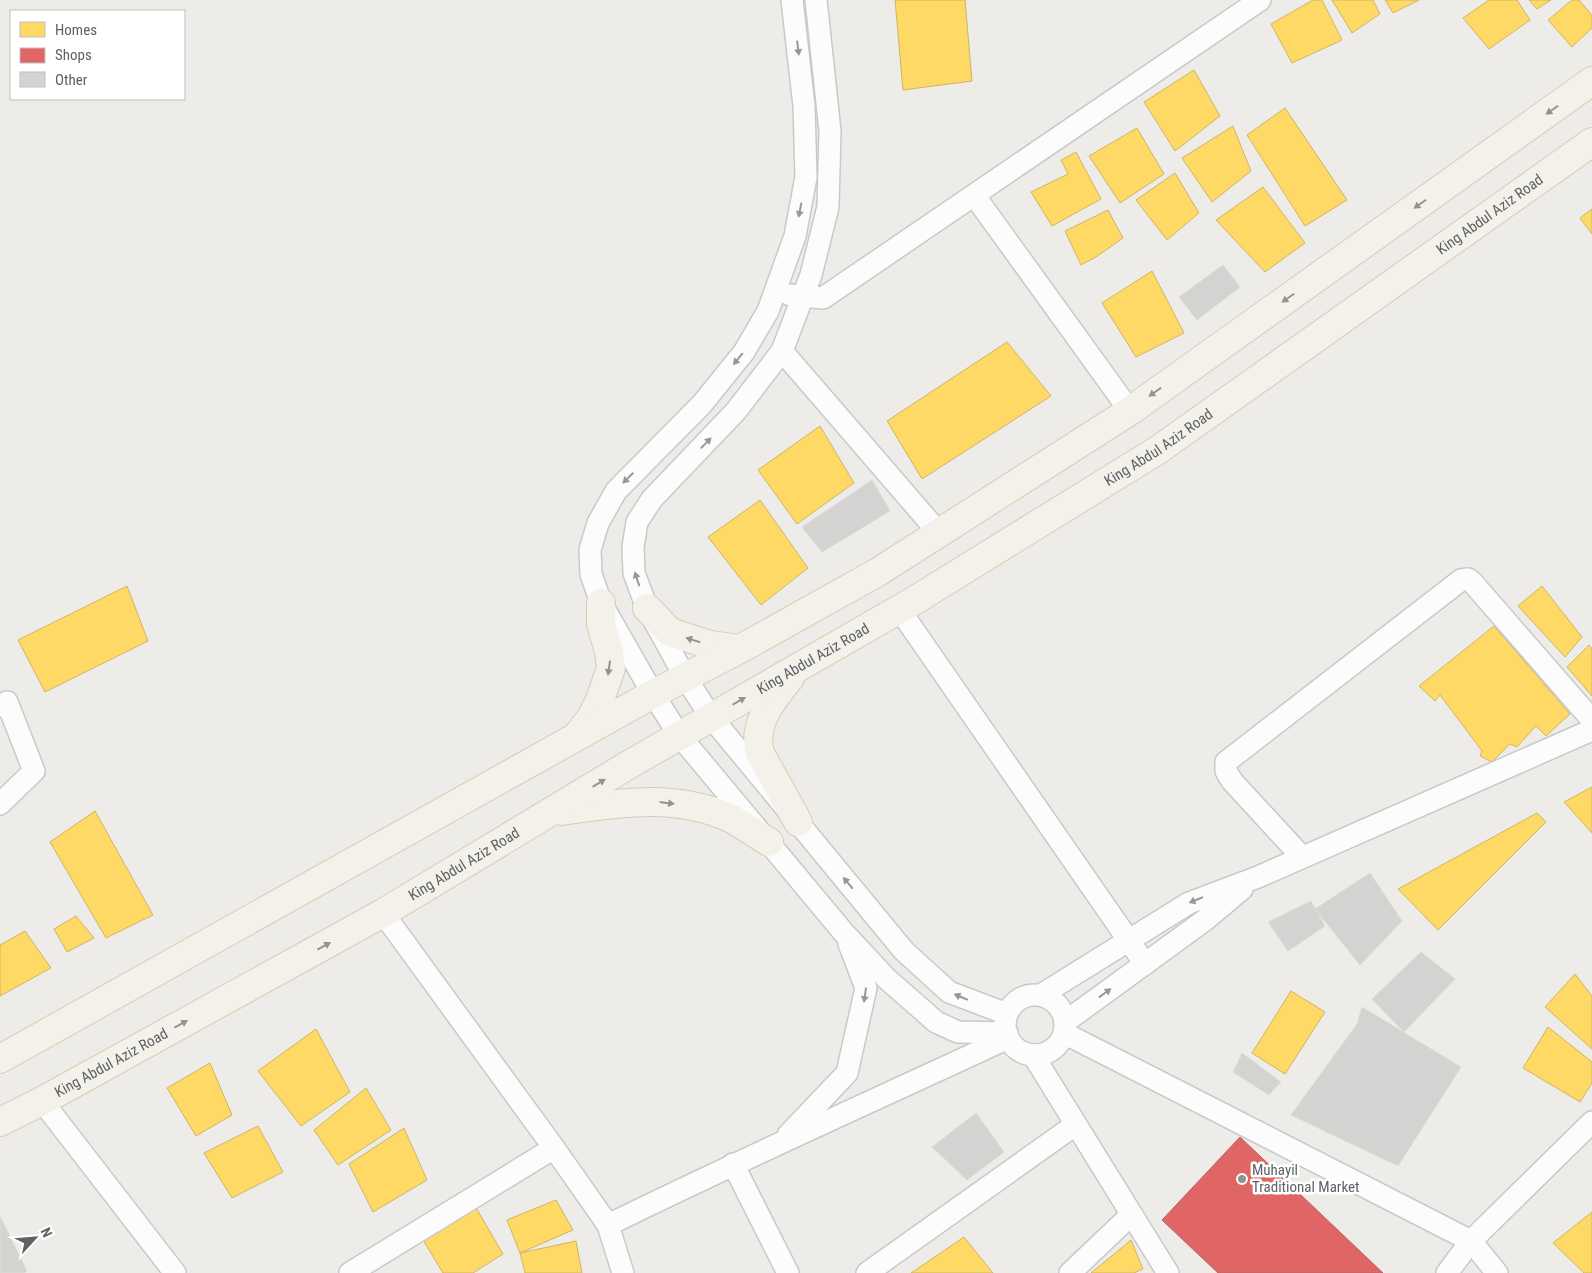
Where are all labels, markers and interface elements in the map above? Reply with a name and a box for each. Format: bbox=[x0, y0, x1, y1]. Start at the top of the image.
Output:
legend bbox=[10, 10, 185, 100]
text: Homes bbox=[55, 21, 97, 39]
one-way arrow bbox=[794, 41, 802, 57]
text: Shops bbox=[55, 46, 92, 64]
text: Other bbox=[55, 71, 88, 89]
one-way arrow bbox=[1546, 104, 1559, 115]
street label: King Abdul Aziz Road bbox=[1433, 171, 1547, 258]
one-way arrow bbox=[1413, 199, 1427, 209]
one-way arrow bbox=[795, 202, 803, 218]
one-way arrow bbox=[1281, 293, 1294, 303]
one-way arrow bbox=[733, 352, 744, 365]
one-way arrow bbox=[1149, 387, 1162, 398]
street label: King Abdul Aziz Road bbox=[1101, 405, 1216, 490]
one-way arrow bbox=[700, 437, 712, 449]
one-way arrow bbox=[622, 472, 634, 484]
one-way arrow bbox=[632, 571, 640, 586]
street label: King Abdul Aziz Road bbox=[754, 620, 872, 698]
one-way arrow bbox=[685, 635, 700, 643]
one-way arrow bbox=[605, 661, 613, 677]
one-way arrow bbox=[733, 696, 746, 705]
one-way arrow bbox=[593, 778, 606, 787]
one-way arrow bbox=[659, 799, 675, 807]
street label: King Abdul Aziz Road bbox=[405, 824, 523, 904]
one-way arrow bbox=[842, 877, 853, 890]
one-way arrow bbox=[1189, 897, 1203, 905]
one-way arrow bbox=[317, 941, 330, 950]
one-way arrow bbox=[860, 987, 868, 1003]
one-way arrow bbox=[1098, 988, 1112, 998]
one-way arrow bbox=[954, 992, 969, 1000]
one-way arrow bbox=[174, 1020, 189, 1028]
street label: King Abdul Aziz Road bbox=[52, 1024, 171, 1101]
place label: Muhayil Traditional Market bbox=[1252, 1161, 1360, 1196]
marker: Muhayil Traditional Market bbox=[1236, 1173, 1248, 1185]
north arrow bbox=[10, 1213, 60, 1263]
text: N bbox=[38, 1225, 56, 1240]

